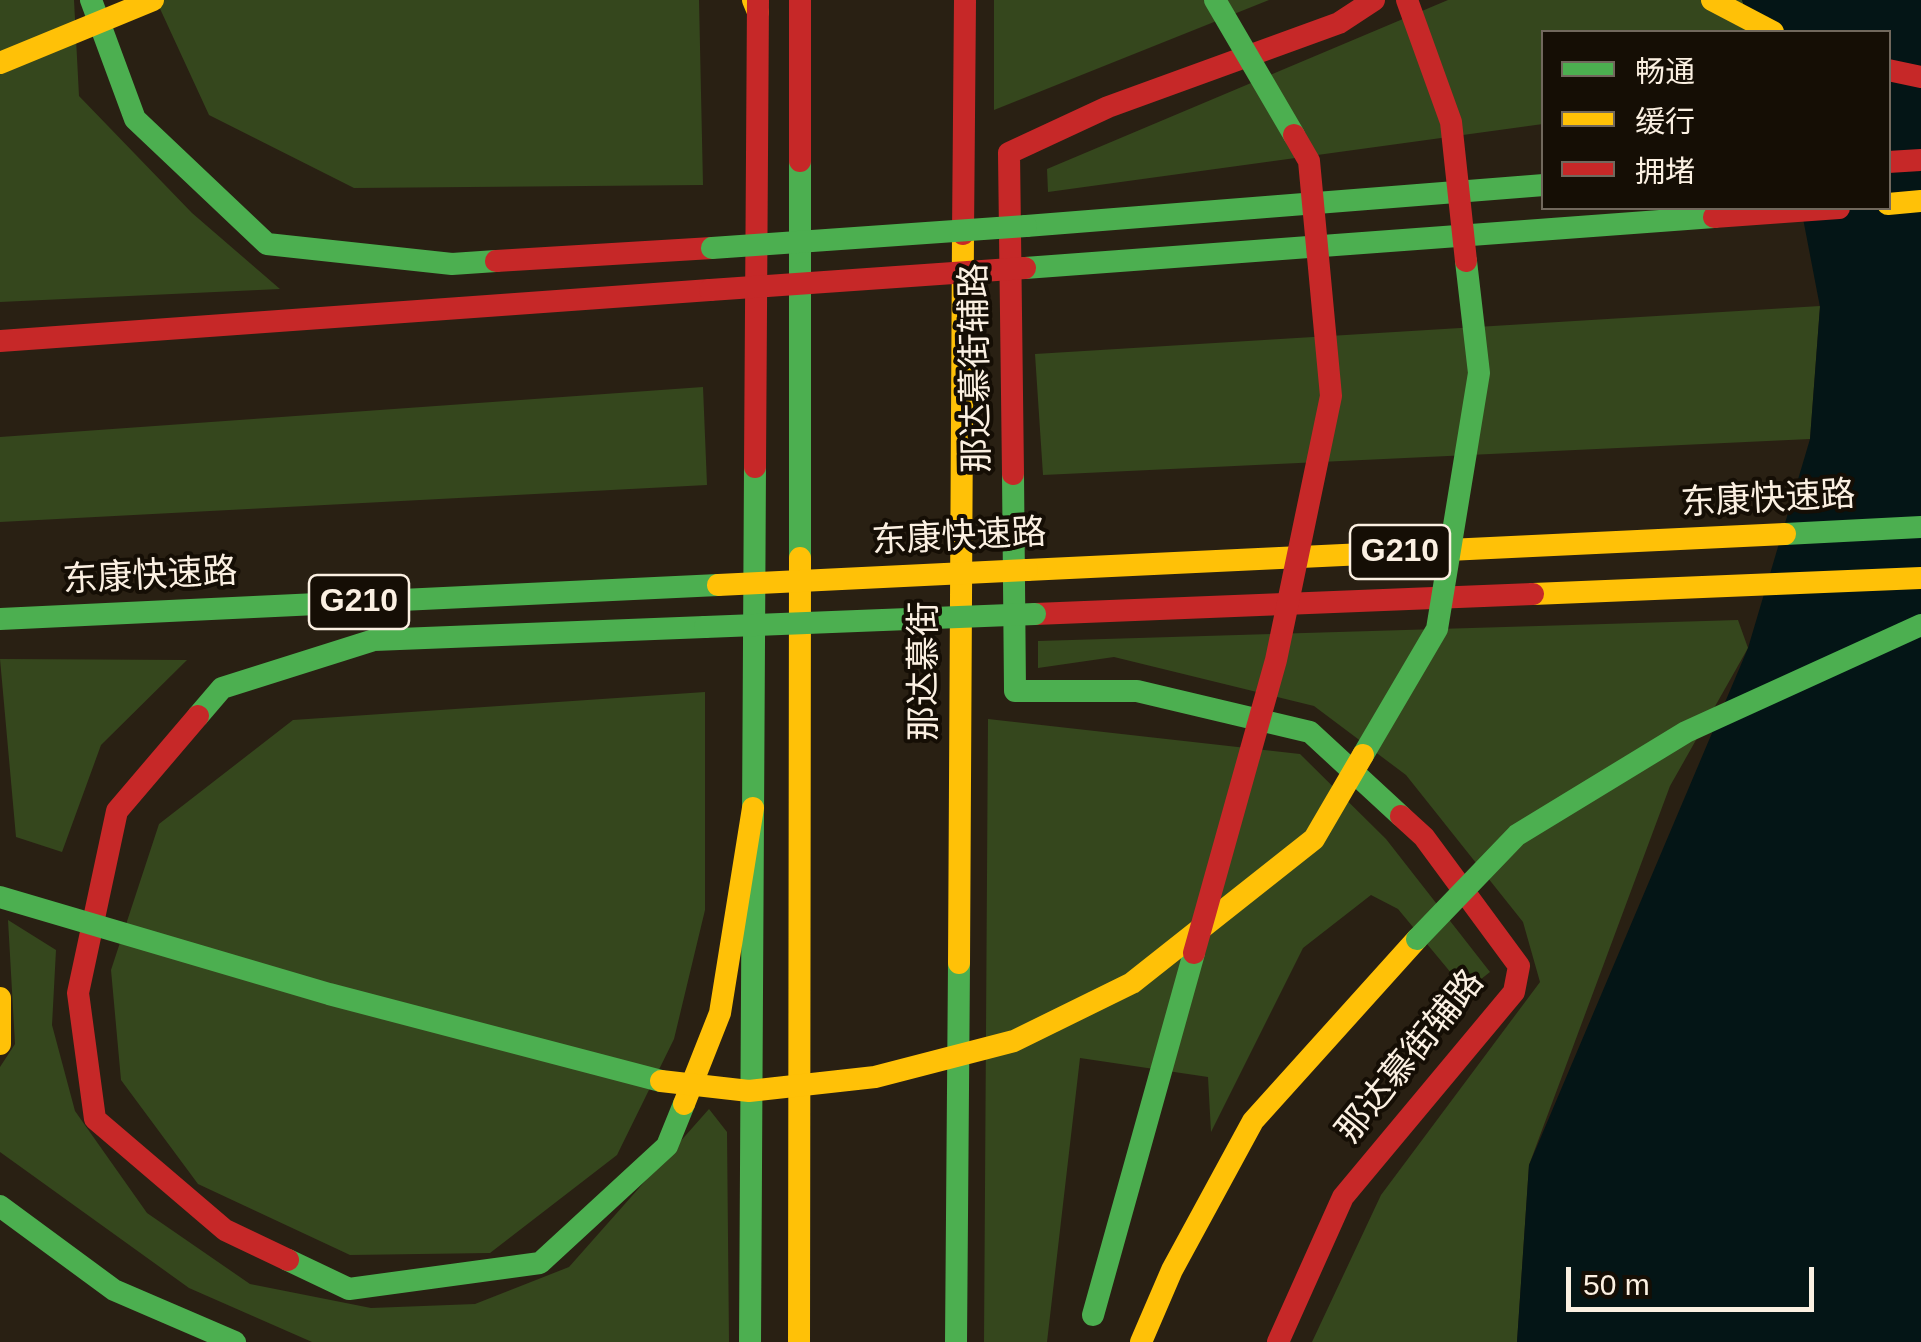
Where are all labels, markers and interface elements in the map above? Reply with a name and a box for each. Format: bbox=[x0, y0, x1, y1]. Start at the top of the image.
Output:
legend bbox=[1541, 30, 1891, 210]
text: 畅通 bbox=[1635, 55, 1695, 88]
text: 缓行 bbox=[1635, 105, 1695, 138]
text: 拥堵 bbox=[1635, 155, 1695, 188]
street label: 那达慕街辅路 bbox=[954, 263, 1000, 473]
street label: 东康快速路 bbox=[1680, 474, 1856, 526]
street label: 东康快速路 bbox=[871, 512, 1047, 564]
road number: G210 bbox=[1350, 525, 1450, 579]
street label: 东康快速路 bbox=[62, 551, 238, 603]
road number: G210 bbox=[309, 575, 409, 629]
street label: 那达慕街 bbox=[904, 601, 946, 741]
street label: 那达慕街辅路 bbox=[1329, 962, 1493, 1152]
scale bar bbox=[1571, 1247, 1818, 1309]
text: 50 m bbox=[1583, 1268, 1650, 1301]

